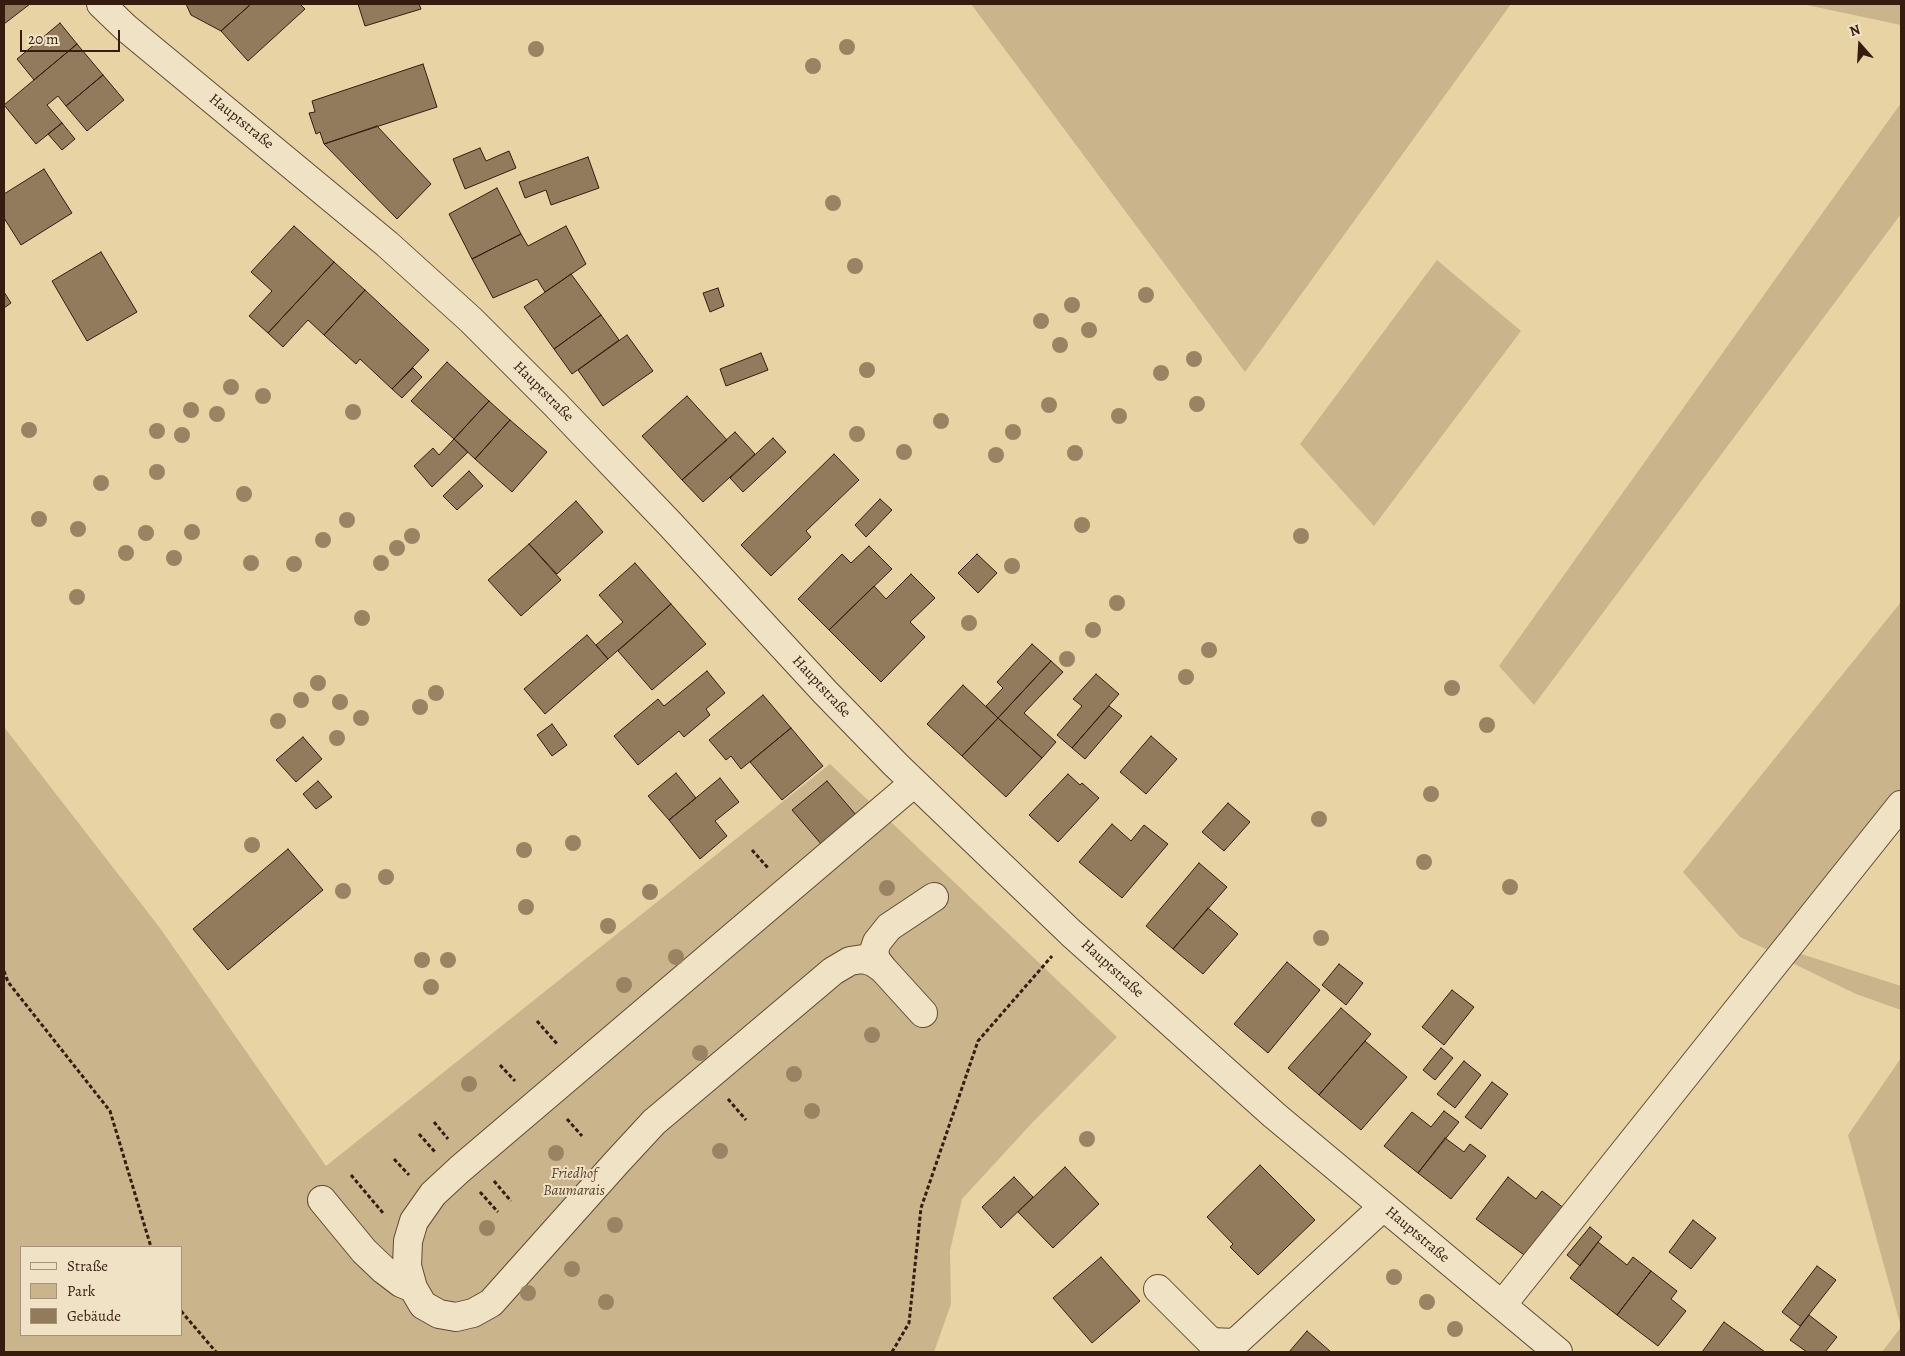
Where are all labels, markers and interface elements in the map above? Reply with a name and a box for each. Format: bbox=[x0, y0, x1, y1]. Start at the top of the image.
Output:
scale bar bbox=[22, 20, 122, 52]
north arrow bbox=[1835, 20, 1885, 70]
text: N bbox=[1847, 20, 1863, 41]
text: 20 m bbox=[28, 29, 59, 49]
street label: Hauptstraße bbox=[205, 90, 277, 154]
street label: Hauptstraße bbox=[509, 358, 577, 426]
street label: Hauptstraße bbox=[788, 652, 854, 722]
street label: Hauptstraße bbox=[1077, 936, 1147, 1002]
park label: Friedhof Baumarais bbox=[543, 1165, 605, 1200]
street label: Hauptstraße bbox=[1381, 1203, 1453, 1267]
legend bbox=[20, 1246, 182, 1336]
text: Straße bbox=[67, 1256, 108, 1276]
text: Park bbox=[67, 1281, 95, 1301]
text: Gebäude bbox=[67, 1306, 121, 1326]

